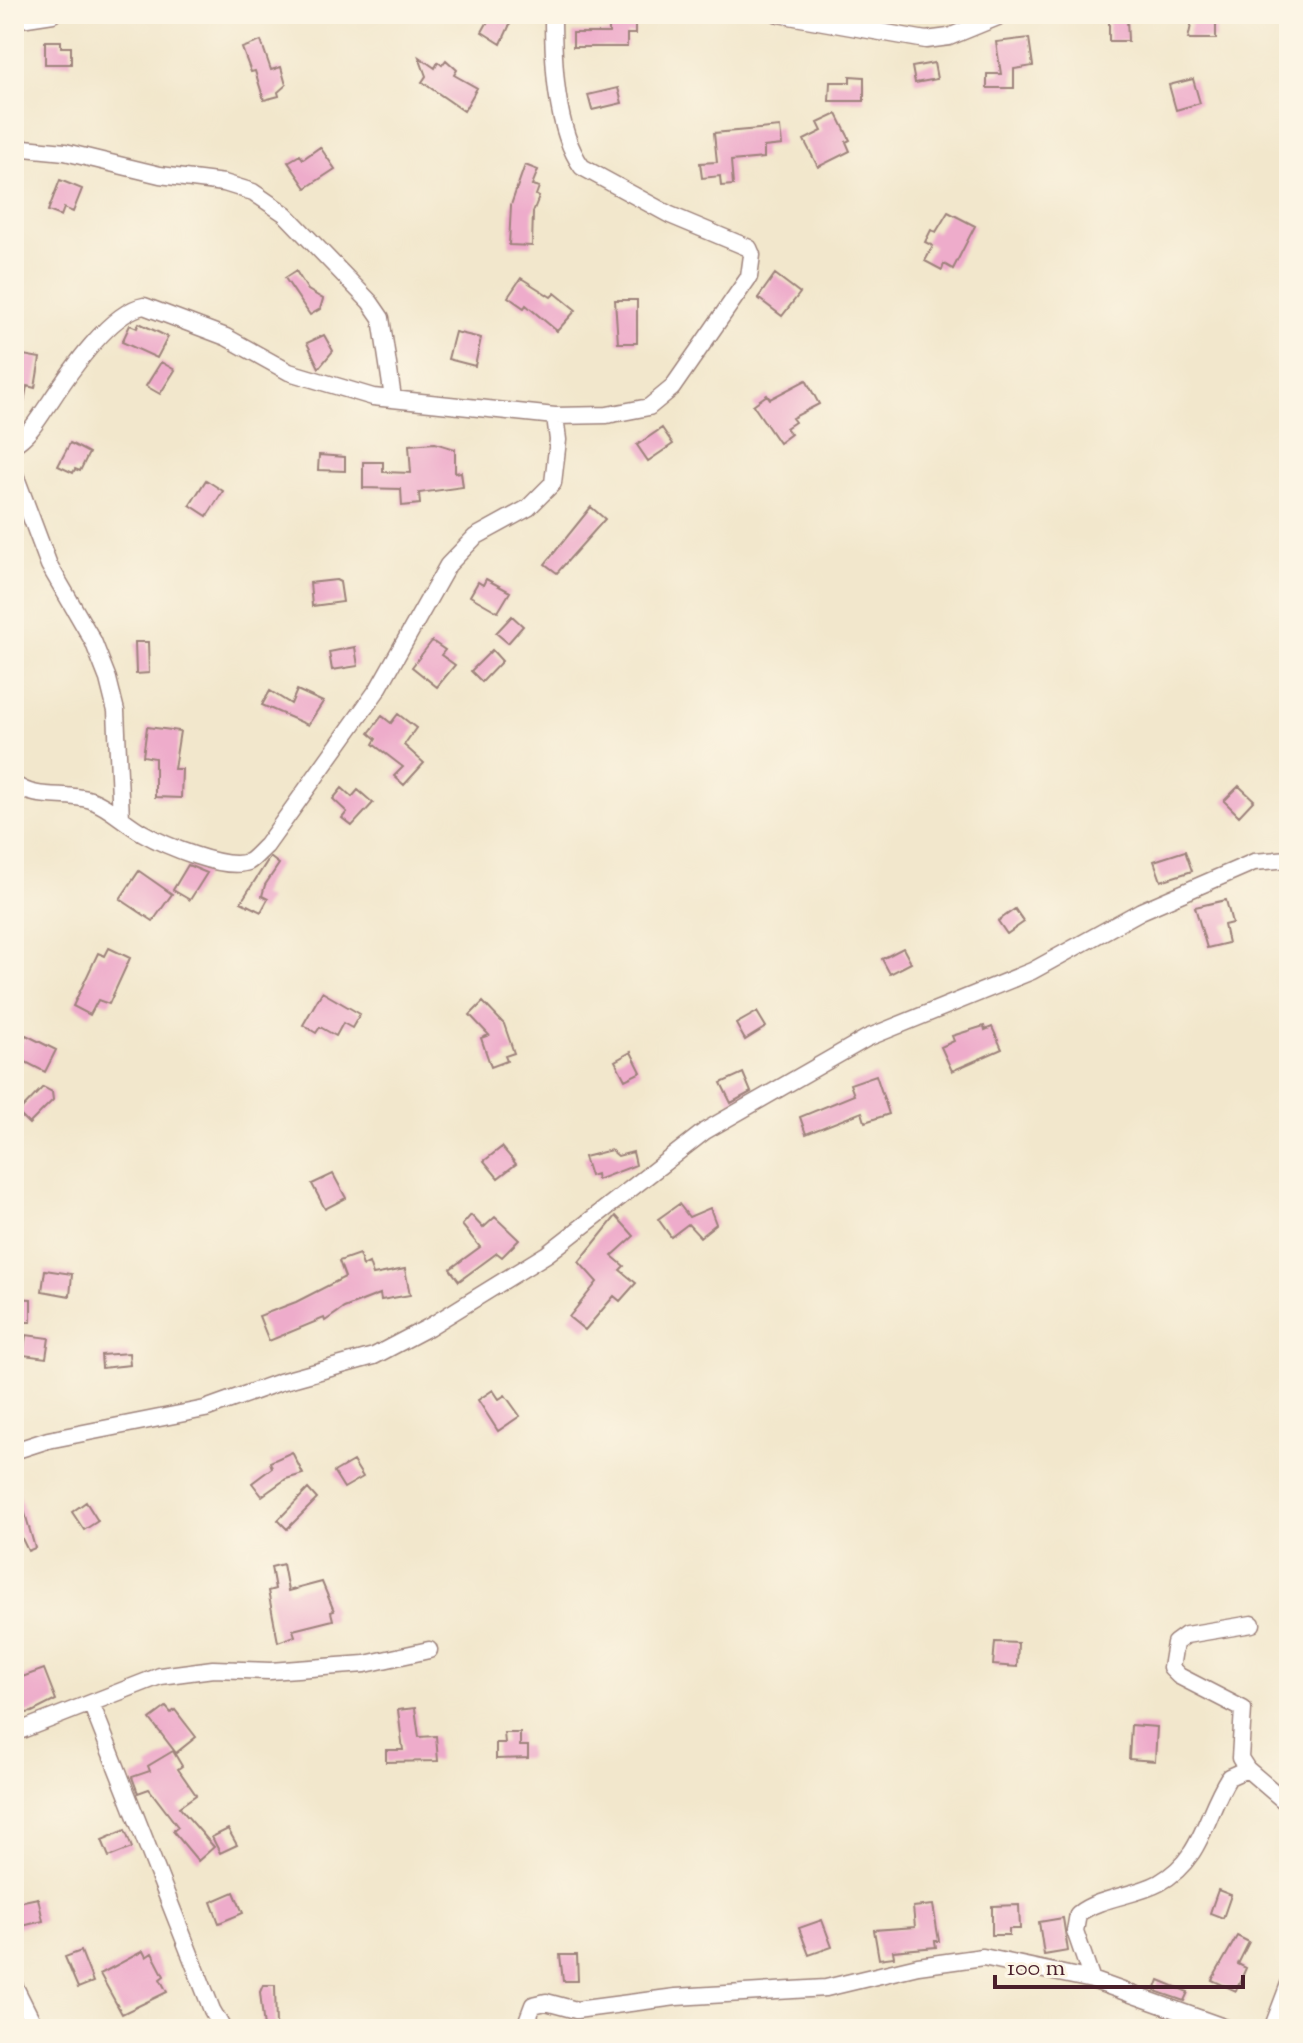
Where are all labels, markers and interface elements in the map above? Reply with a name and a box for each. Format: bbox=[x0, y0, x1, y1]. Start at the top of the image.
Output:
scale bar bbox=[995, 1939, 1243, 1989]
text: 100 m bbox=[1007, 1952, 1065, 1986]

